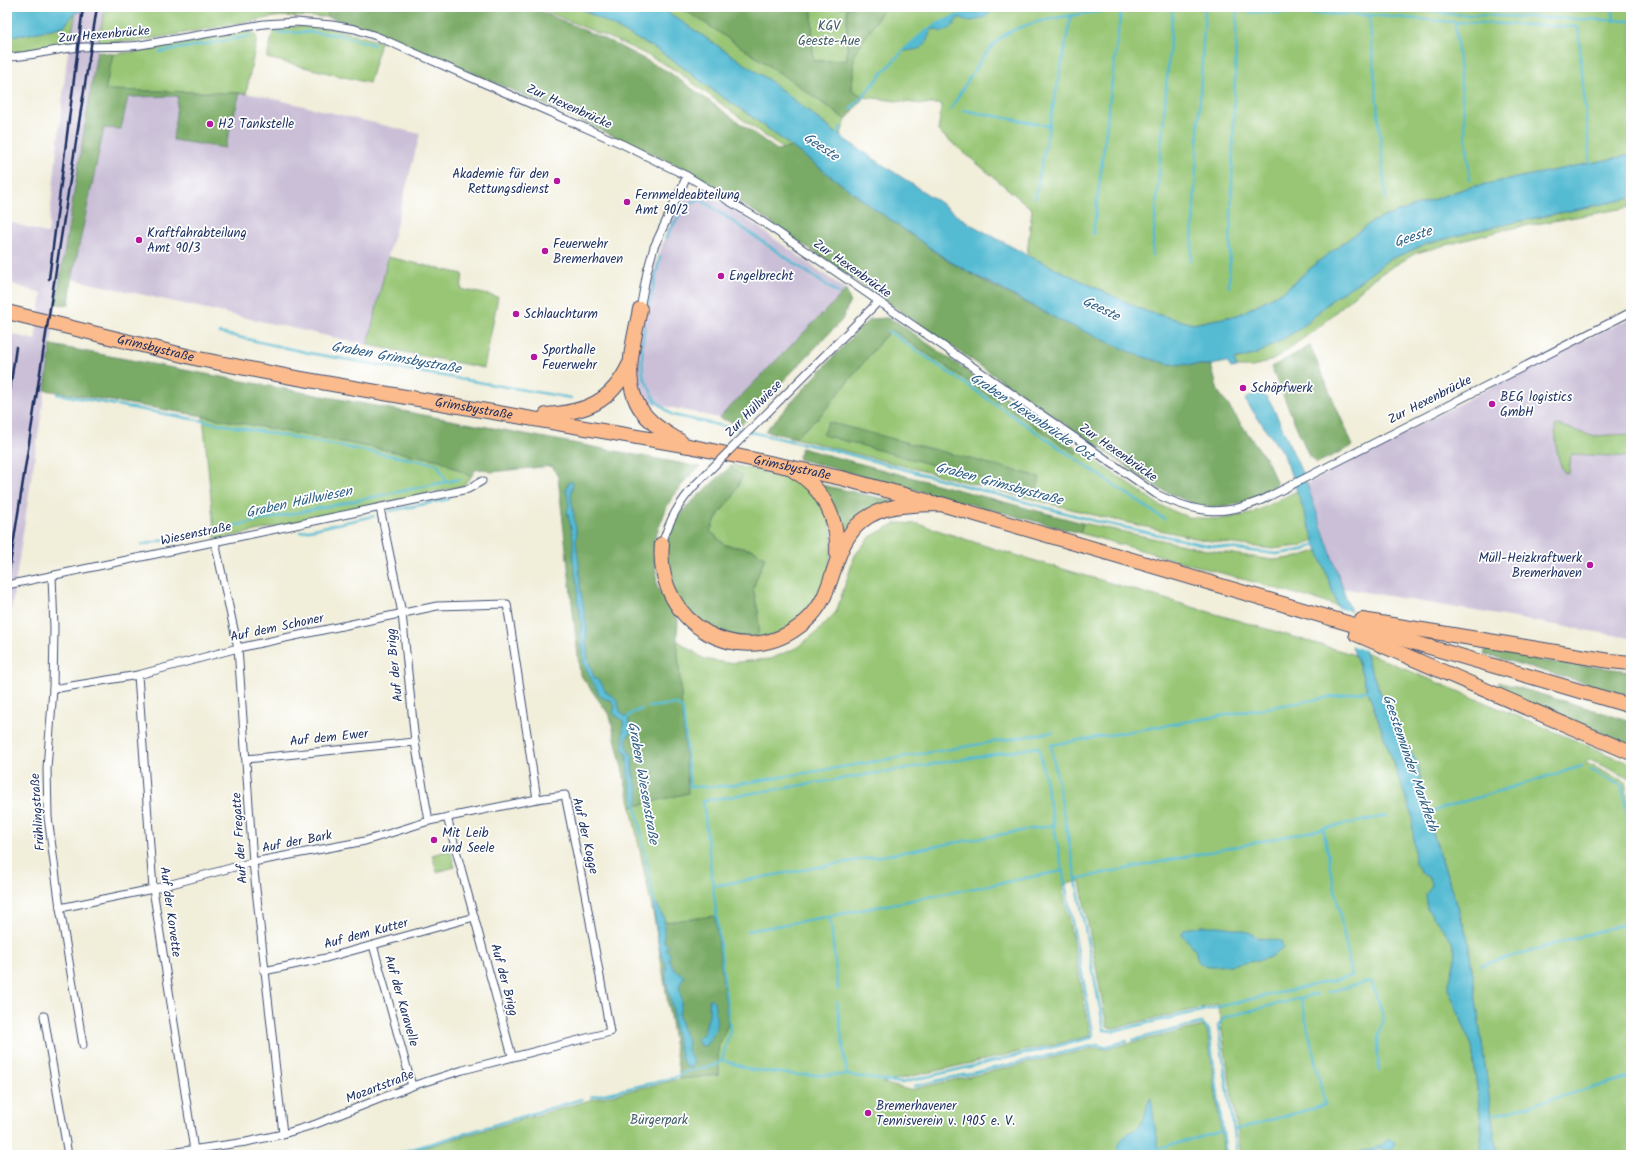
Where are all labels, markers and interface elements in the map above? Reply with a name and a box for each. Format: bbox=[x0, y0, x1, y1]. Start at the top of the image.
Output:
park label: KGV Geeste-Aue bbox=[798, 16, 860, 52]
street label: Zur Hexenbrücke bbox=[57, 21, 151, 49]
street label: Zur Hexenbrücke bbox=[523, 79, 615, 135]
place label: H2 Tankstelle bbox=[218, 114, 294, 135]
marker: H2 Tankstelle bbox=[205, 119, 215, 129]
water label: Geeste bbox=[799, 127, 845, 168]
place label: Akademie für den Rettungsdienst bbox=[452, 164, 550, 200]
marker: Akademie für den Rettungsdienst bbox=[552, 176, 562, 186]
place label: Fernmeldeabteilung Amt 90/2 bbox=[635, 185, 740, 221]
marker: Fernmeldeabteilung Amt 90/2 bbox=[622, 197, 632, 207]
water label: Geeste bbox=[1391, 220, 1437, 254]
place label: Kraftfahrabteilung Amt 90/3 bbox=[147, 223, 247, 259]
place label: Feuerwehr Bremerhaven bbox=[553, 234, 623, 270]
street label: Zur Hexenbrücke bbox=[808, 234, 896, 304]
marker: Kraftfahrabteilung Amt 90/3 bbox=[134, 235, 144, 245]
marker: Feuerwehr Bremerhaven bbox=[540, 246, 550, 256]
place label: Engelbrecht bbox=[729, 266, 794, 287]
marker: Engelbrecht bbox=[716, 271, 726, 281]
water label: Geeste bbox=[1079, 291, 1125, 328]
place label: Schlauchturm bbox=[524, 304, 598, 325]
marker: Schlauchturm bbox=[511, 309, 521, 319]
street label: Grimsbystraße bbox=[115, 329, 196, 368]
water label: Graben Grimsbystraße bbox=[330, 336, 464, 381]
place label: Sporthalle Feuerwehr bbox=[542, 340, 598, 376]
marker: Sporthalle Feuerwehr bbox=[529, 352, 539, 362]
water label: Graben Hexenbrücke Ost bbox=[966, 367, 1101, 468]
street label: Zur Hexenbrücke bbox=[1384, 370, 1476, 430]
street label: Zur Hüllwiese bbox=[720, 375, 788, 443]
place label: Schöpfwerk bbox=[1251, 378, 1314, 399]
marker: Schöpfwerk bbox=[1238, 383, 1248, 393]
place label: BEG logistics GmbH bbox=[1500, 387, 1573, 423]
street label: Grimsbystraße bbox=[433, 392, 515, 426]
marker: BEG logistics GmbH bbox=[1487, 399, 1497, 409]
street label: Zur Hexenbrücke bbox=[1074, 418, 1162, 488]
street label: Grimsbystraße bbox=[752, 449, 833, 486]
water label: Graben Grimsbystraße bbox=[933, 456, 1067, 512]
water label: Graben Hüllwiesen bbox=[244, 480, 356, 524]
street label: Wiesenstraße bbox=[159, 516, 233, 552]
place label: Müll-Heizkraftwerk Bremerhaven bbox=[1478, 548, 1583, 584]
marker: Müll-Heizkraftwerk Bremerhaven bbox=[1585, 560, 1595, 570]
street label: Auf dem Schoner bbox=[228, 608, 326, 648]
street label: Auf der Brigg bbox=[381, 627, 409, 703]
water label: Geestemünder Markfleth bbox=[1376, 692, 1444, 836]
water label: Graben Wiesenstraße bbox=[621, 720, 665, 848]
street label: Auf dem Ewer bbox=[289, 723, 370, 753]
street label: Frühlingstraße bbox=[25, 772, 51, 852]
street label: Auf der Fregatte bbox=[226, 792, 254, 884]
street label: Auf der Kogge bbox=[566, 796, 604, 876]
place label: Mit Leib und Seele bbox=[442, 823, 495, 859]
street label: Auf der Bark bbox=[260, 825, 335, 859]
marker: Mit Leib und Seele bbox=[429, 835, 439, 845]
street label: Auf der Korvette bbox=[153, 865, 187, 959]
street label: Auf dem Kutter bbox=[322, 913, 411, 955]
street label: Auf der Brigg bbox=[484, 941, 524, 1019]
street label: Auf der Karavelle bbox=[378, 953, 424, 1049]
street label: Mozartstraße bbox=[343, 1064, 417, 1110]
place label: Bremerhavener Tennisverein v. 1905 e. V. bbox=[876, 1096, 1015, 1132]
marker: Bremerhavener Tennisverein v. 1905 e. V. bbox=[863, 1108, 873, 1118]
park label: Bürgerpark bbox=[630, 1110, 689, 1131]

